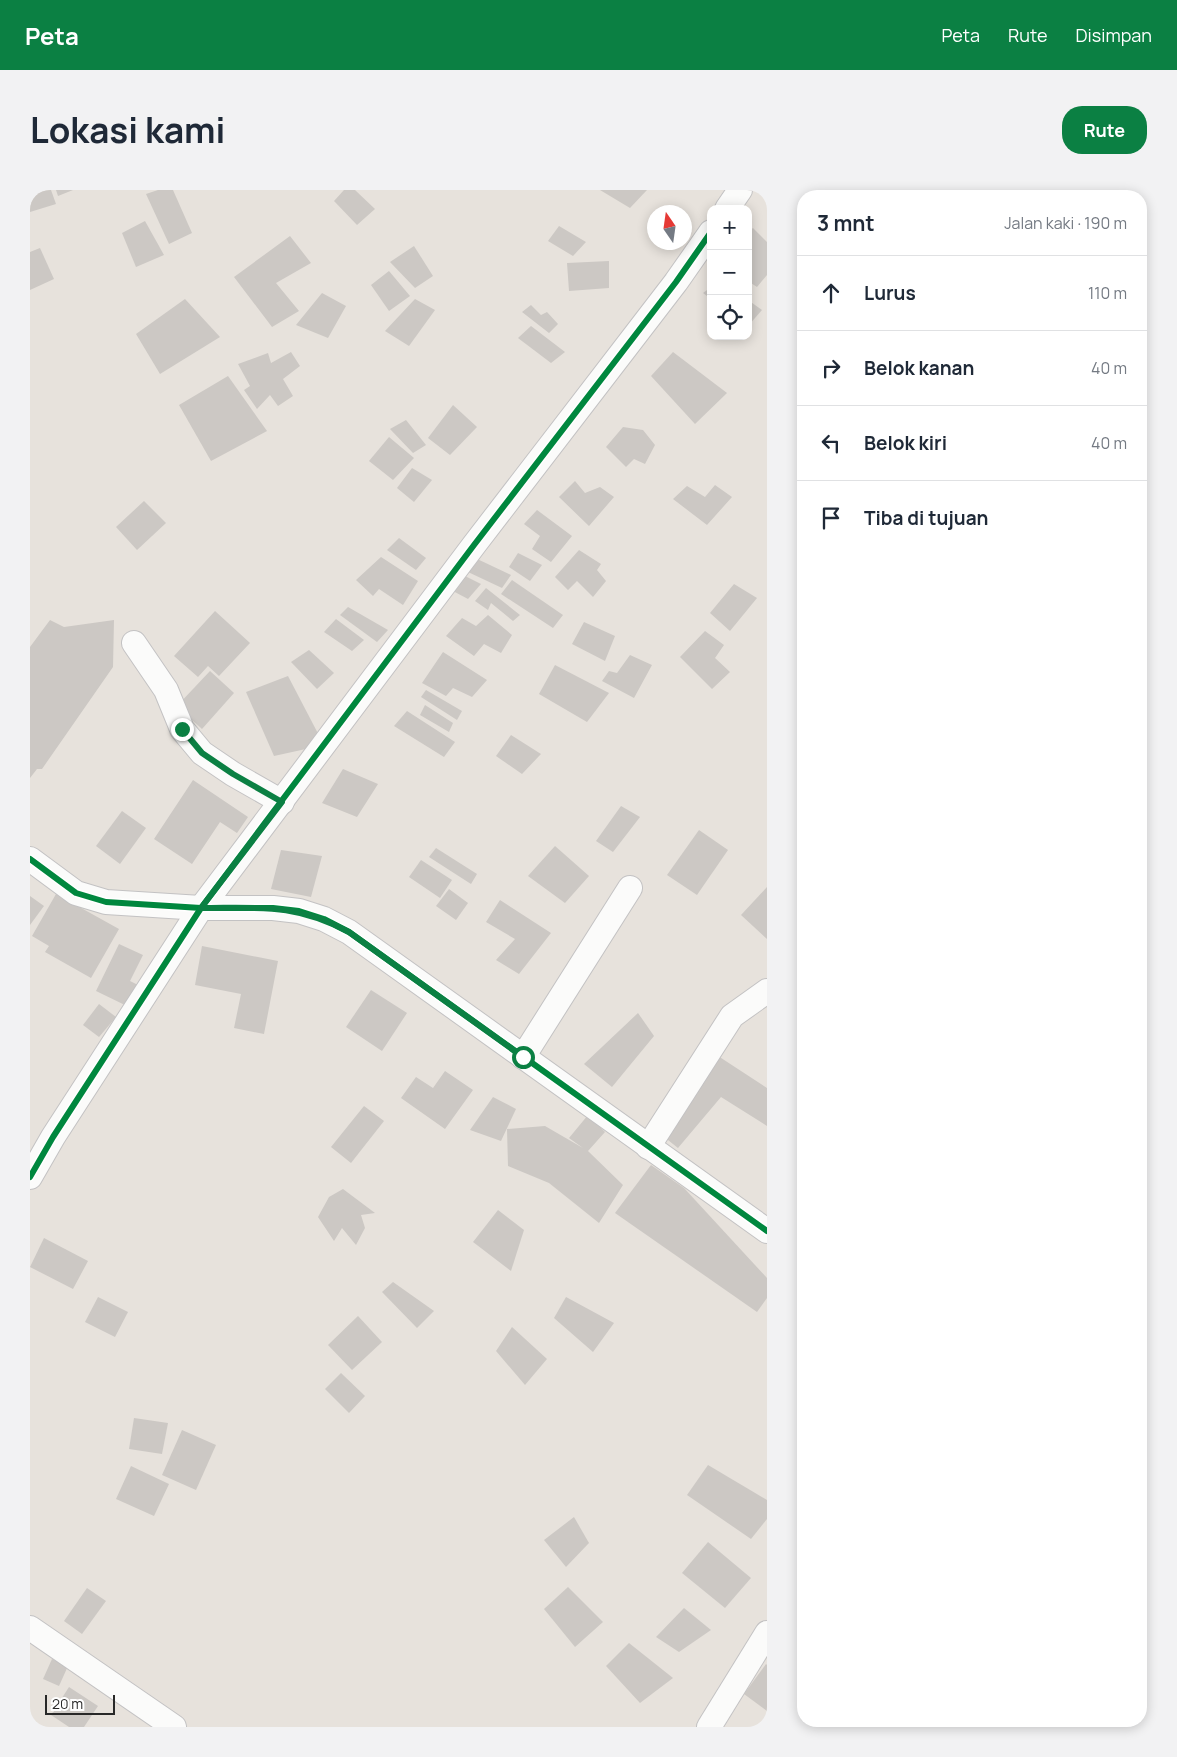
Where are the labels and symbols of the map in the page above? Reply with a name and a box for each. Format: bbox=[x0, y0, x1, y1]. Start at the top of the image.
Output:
north arrow bbox=[647, 205, 692, 250]
route end bbox=[171, 718, 194, 741]
route start bbox=[512, 1046, 535, 1069]
scale bar bbox=[45, 1692, 115, 1715]

